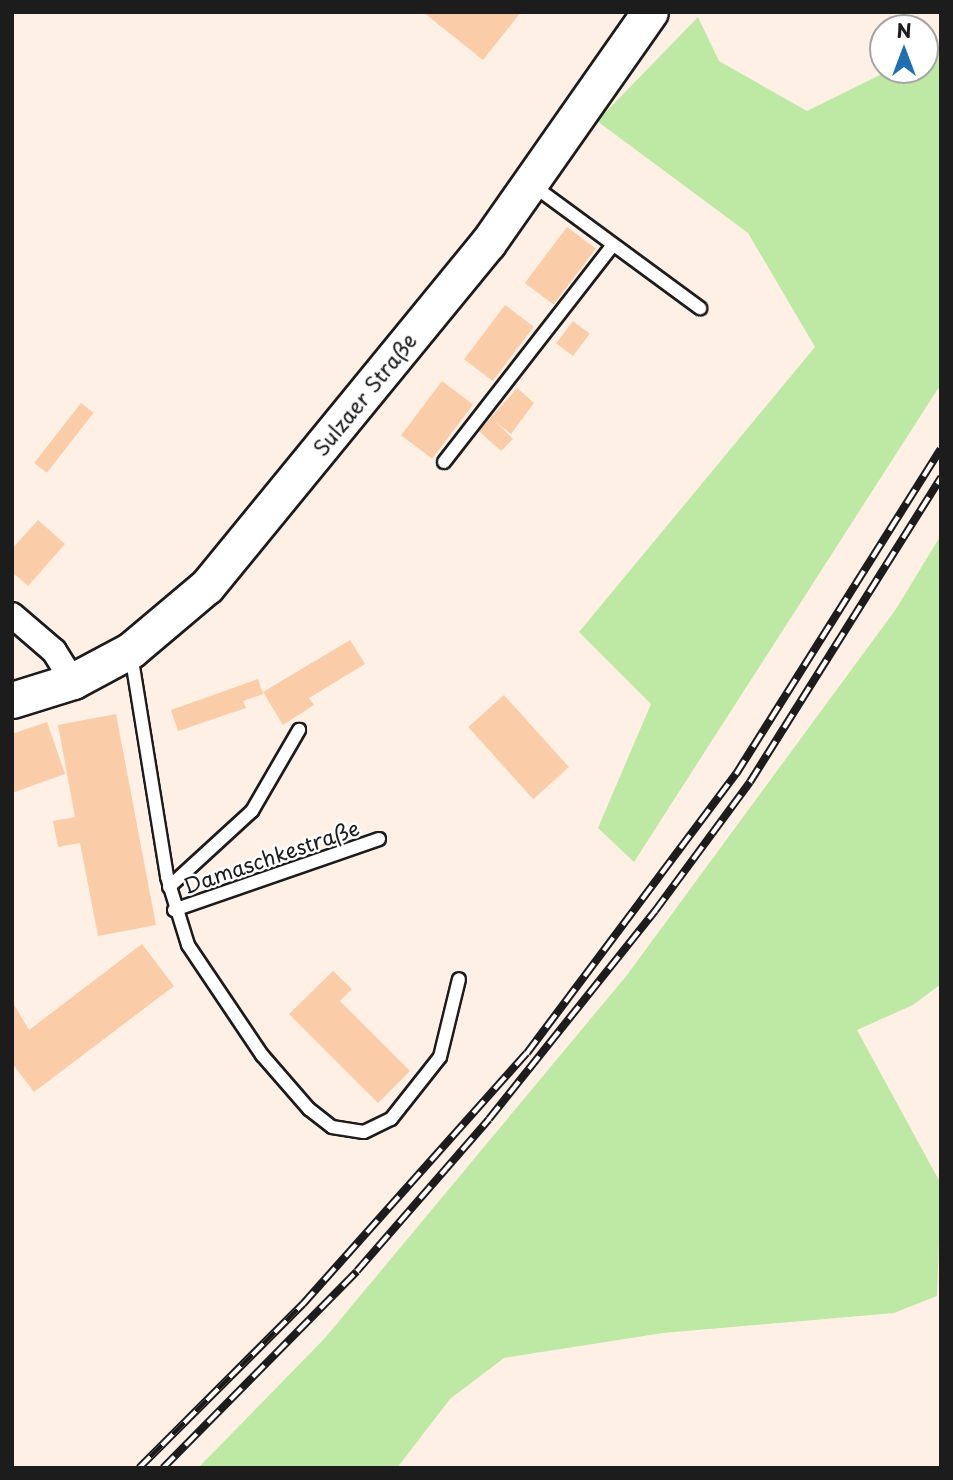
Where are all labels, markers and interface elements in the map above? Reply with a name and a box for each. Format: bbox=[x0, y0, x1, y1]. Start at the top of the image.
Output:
north arrow bbox=[869, 14, 939, 84]
text: N bbox=[896, 16, 912, 44]
street label: Sulzaer Straße bbox=[307, 327, 421, 461]
street label: Damaschkestraße bbox=[180, 814, 362, 898]

